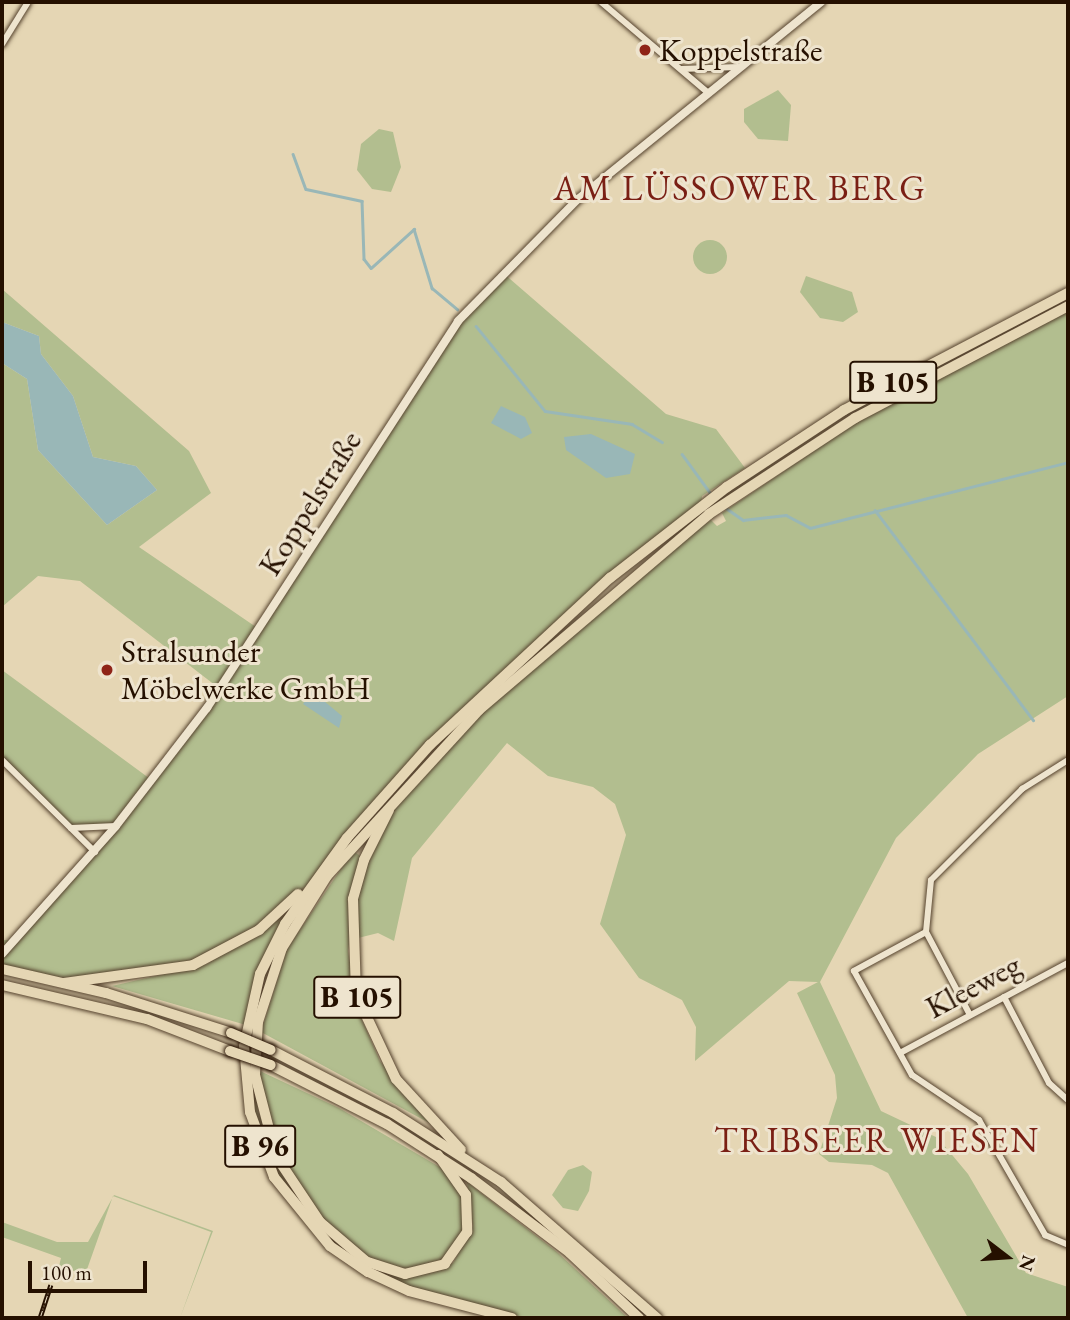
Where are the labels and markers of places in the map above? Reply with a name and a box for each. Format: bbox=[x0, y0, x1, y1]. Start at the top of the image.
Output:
place label: Koppelstraße bbox=[659, 31, 822, 69]
marker: Koppelstraße bbox=[637, 42, 653, 58]
place label: Stralsunder Möbelwerke GmbH bbox=[121, 633, 370, 708]
marker: Stralsunder Möbelwerke GmbH bbox=[99, 662, 115, 678]

